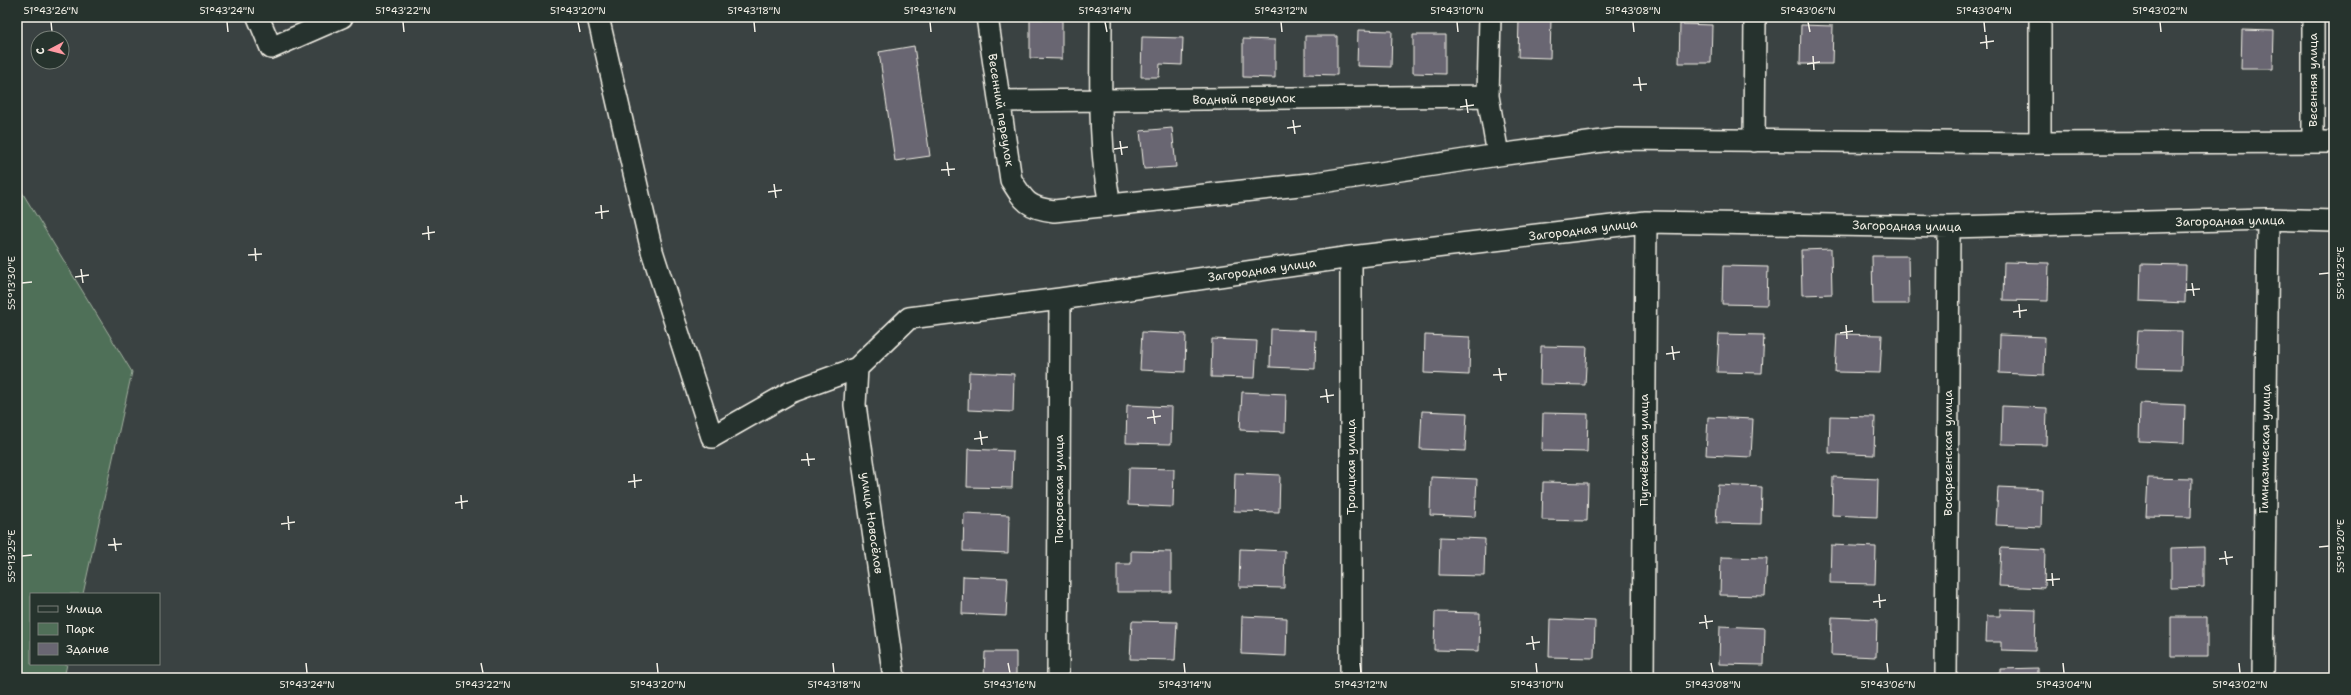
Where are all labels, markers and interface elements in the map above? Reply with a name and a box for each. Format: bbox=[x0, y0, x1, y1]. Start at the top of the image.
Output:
text: 51°43'26"N bbox=[24, 4, 78, 17]
text: 51°43'24"N bbox=[199, 4, 255, 17]
text: 51°43'22"N bbox=[375, 4, 431, 17]
text: 51°43'20"N bbox=[550, 4, 606, 17]
text: 51°43'18"N bbox=[727, 4, 781, 17]
text: 51°43'16"N bbox=[904, 4, 956, 17]
text: 51°43'14"N bbox=[1079, 4, 1131, 17]
text: 51°43'12"N bbox=[1255, 4, 1307, 17]
text: 51°43'10"N bbox=[1430, 4, 1484, 17]
text: 51°43'08"N bbox=[1605, 4, 1661, 17]
text: 51°43'06"N bbox=[1780, 4, 1836, 17]
text: 51°43'04"N bbox=[1956, 4, 2012, 17]
text: 51°43'02"N bbox=[2132, 4, 2188, 17]
north arrow bbox=[30, 30, 70, 70]
street label: Весенняя улица bbox=[2305, 33, 2321, 127]
text: С bbox=[33, 47, 48, 55]
street label: Весенний переулок bbox=[984, 52, 1018, 168]
street label: Водный переулок bbox=[1192, 90, 1296, 108]
street label: Загородная улица bbox=[2175, 212, 2285, 230]
street label: Загородная улица bbox=[1528, 215, 1639, 245]
street label: Загородная улица bbox=[1852, 217, 1962, 235]
text: 55°13'25"E bbox=[2334, 247, 2347, 299]
street label: Загородная улица bbox=[1207, 254, 1318, 286]
text: 55°13'30"E bbox=[5, 256, 18, 310]
street label: Гимназическая улица bbox=[2256, 384, 2274, 514]
street label: Воскресенская улица bbox=[1940, 390, 1956, 516]
street label: Пугачёвская улица bbox=[1636, 393, 1652, 506]
street label: Троицкая улица bbox=[1343, 419, 1359, 515]
street label: Покровская улица bbox=[1051, 434, 1067, 543]
street label: улица Новосёлов bbox=[857, 471, 887, 575]
text: 55°13'20"E bbox=[2334, 519, 2347, 573]
text: 55°13'25"E bbox=[5, 530, 18, 582]
legend bbox=[30, 593, 160, 665]
text: Улица bbox=[66, 601, 103, 617]
text: Парк bbox=[66, 621, 95, 637]
text: Здание bbox=[66, 641, 110, 657]
text: 51°43'24"N bbox=[279, 678, 335, 691]
text: 51°43'22"N bbox=[455, 678, 511, 691]
text: 51°43'20"N bbox=[630, 678, 686, 691]
text: 51°43'18"N bbox=[807, 678, 861, 691]
text: 51°43'16"N bbox=[984, 678, 1036, 691]
text: 51°43'14"N bbox=[1159, 678, 1211, 691]
text: 51°43'12"N bbox=[1335, 678, 1387, 691]
text: 51°43'10"N bbox=[1510, 678, 1564, 691]
text: 51°43'08"N bbox=[1685, 678, 1741, 691]
text: 51°43'06"N bbox=[1860, 678, 1916, 691]
text: 51°43'04"N bbox=[2036, 678, 2092, 691]
text: 51°43'02"N bbox=[2212, 678, 2268, 691]

